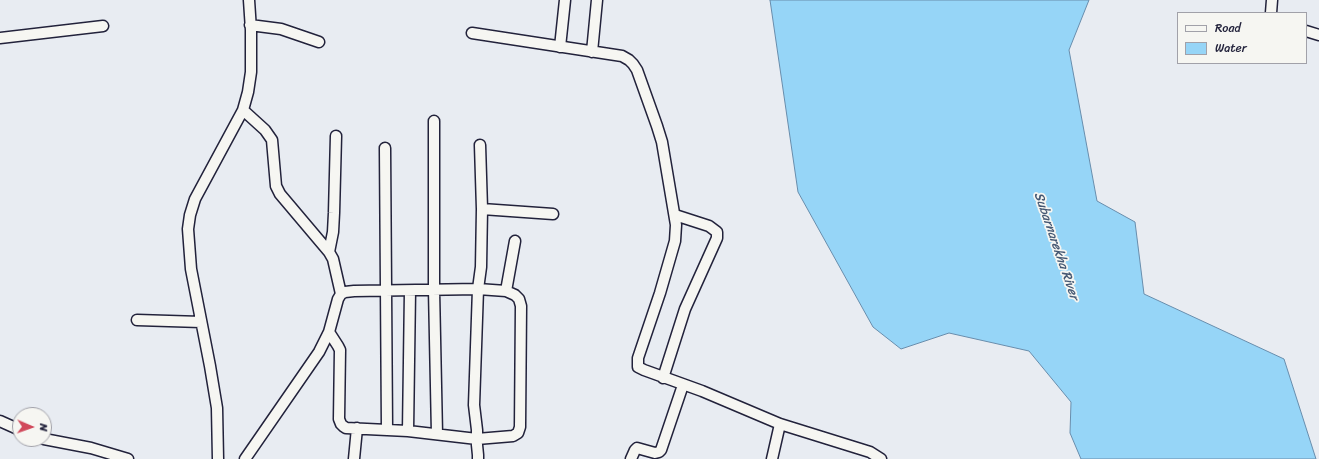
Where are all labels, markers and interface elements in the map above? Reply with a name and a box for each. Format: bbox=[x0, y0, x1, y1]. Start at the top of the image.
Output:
legend bbox=[1177, 12, 1307, 64]
text: Road bbox=[1215, 17, 1241, 39]
text: Water bbox=[1215, 37, 1247, 59]
water label: Subarnarekha River bbox=[1030, 190, 1082, 302]
north arrow bbox=[12, 407, 52, 447]
text: N bbox=[34, 423, 53, 432]

